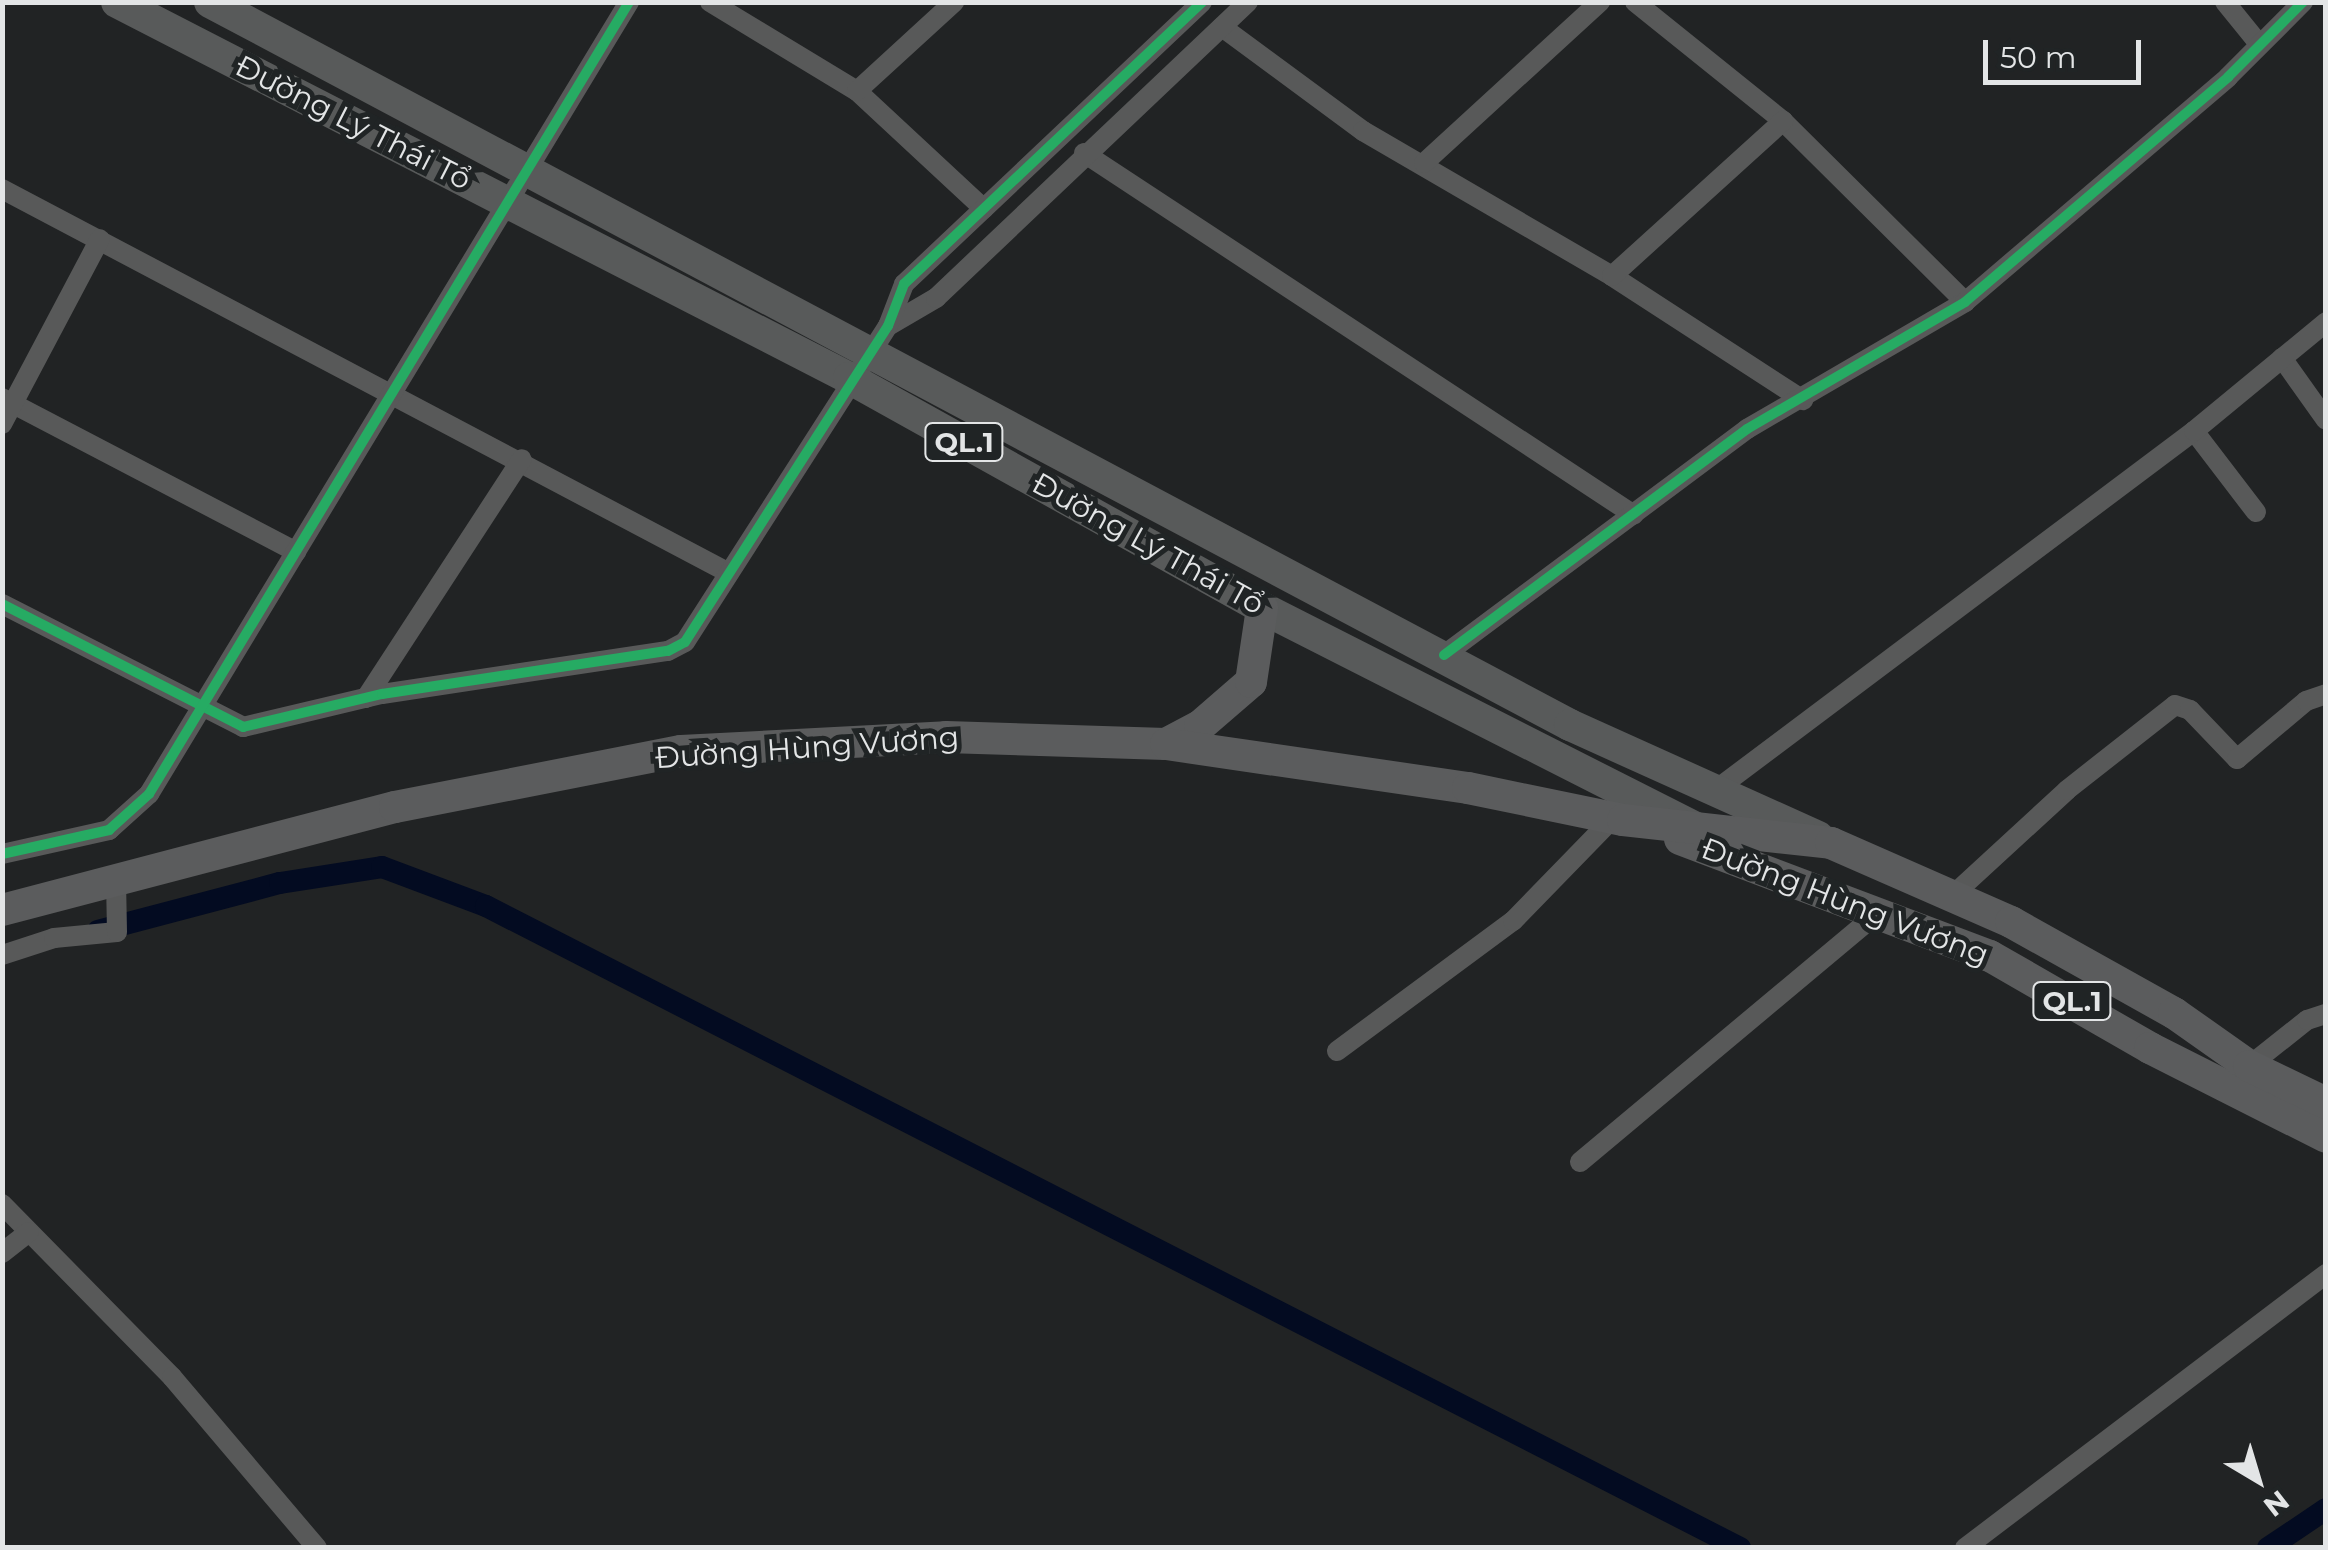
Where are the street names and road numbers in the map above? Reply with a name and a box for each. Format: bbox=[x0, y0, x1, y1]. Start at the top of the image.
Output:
street label: Đường Lý Thái Tổ bbox=[229, 48, 477, 198]
road number: QL.1 bbox=[924, 419, 1004, 465]
street label: Đường Lý Thái Tổ bbox=[1026, 465, 1270, 623]
street label: Đường Hùng Vương bbox=[654, 719, 960, 777]
street label: Đường Hùng Vương bbox=[1696, 831, 1994, 973]
road number: QL.1 bbox=[2032, 978, 2112, 1024]

